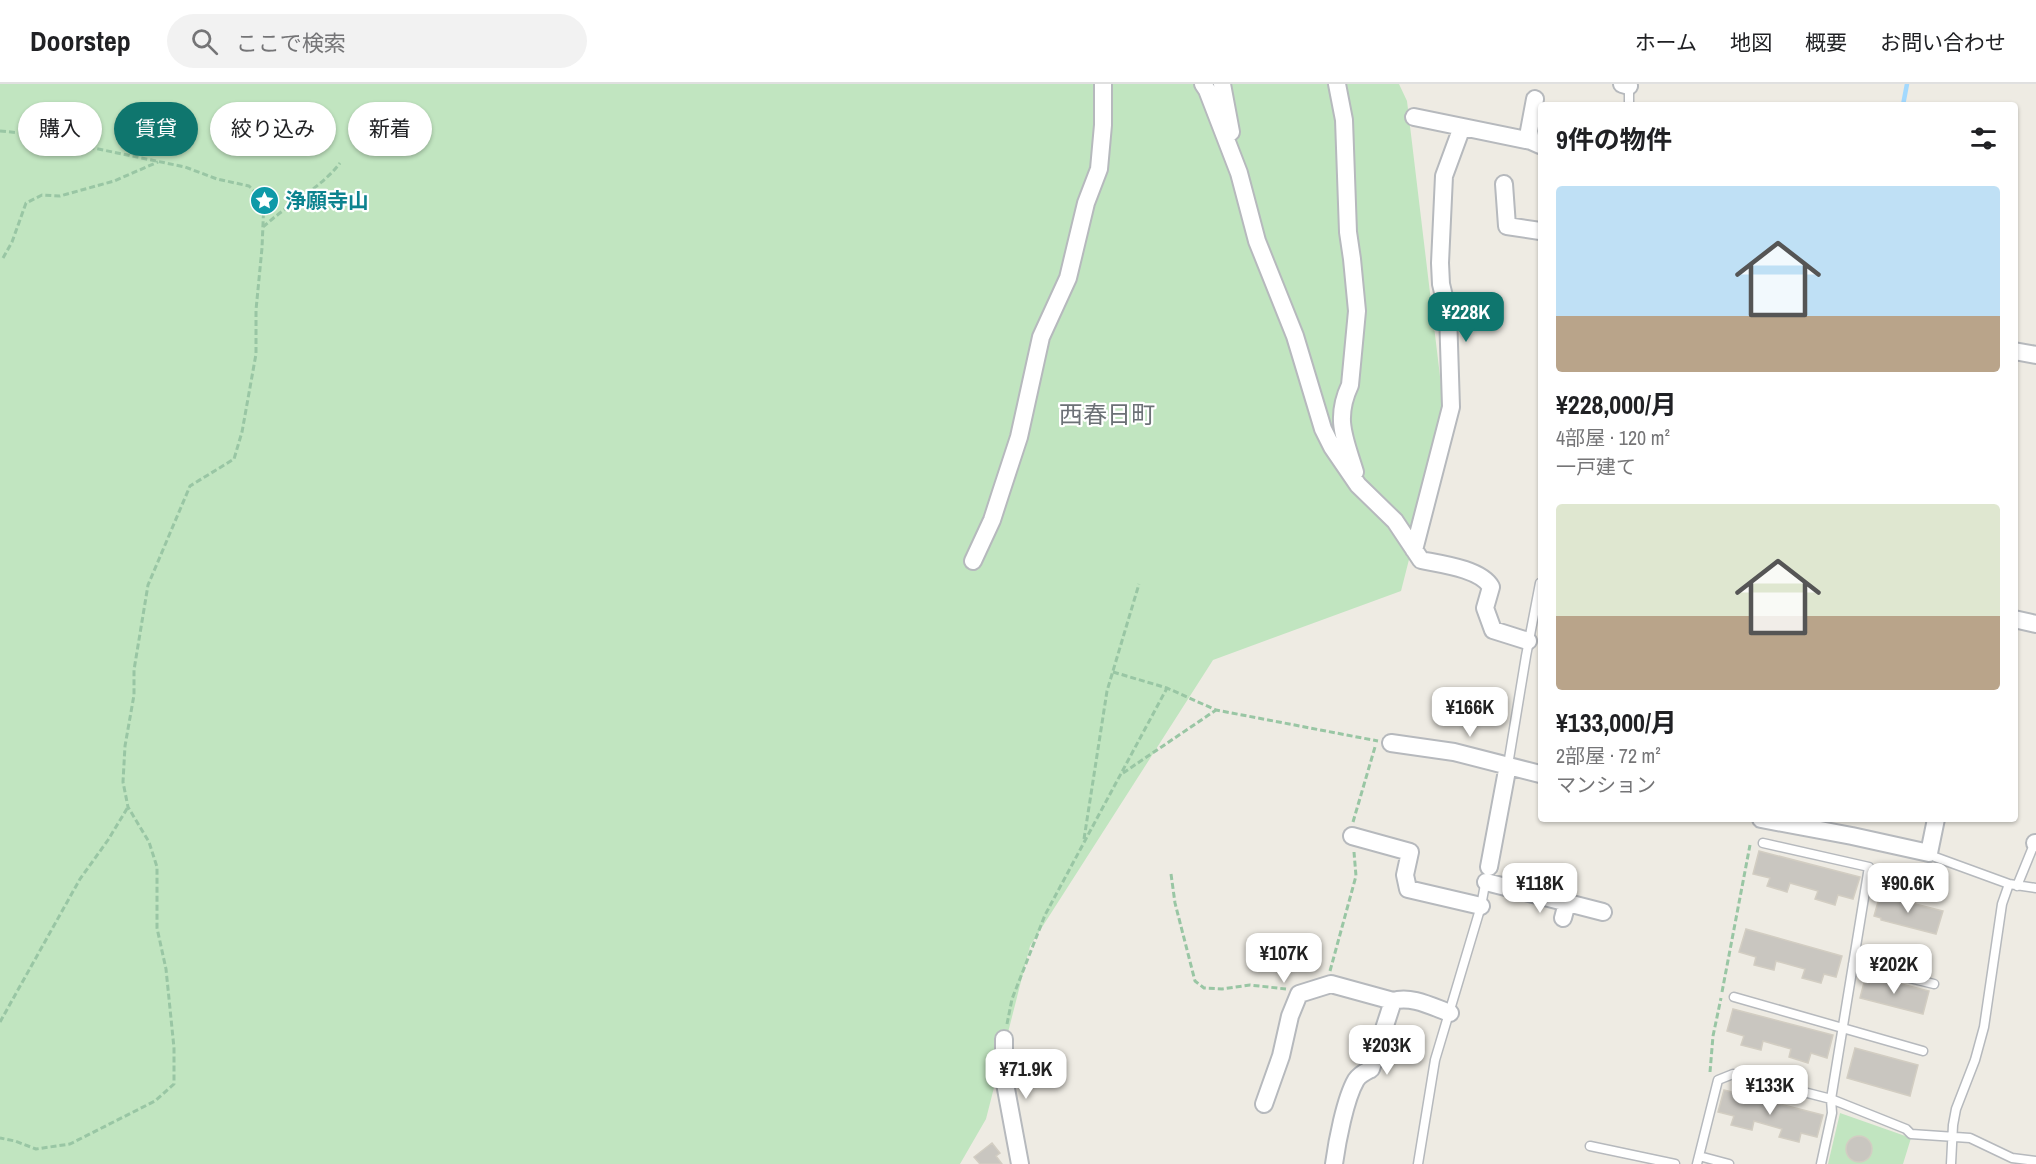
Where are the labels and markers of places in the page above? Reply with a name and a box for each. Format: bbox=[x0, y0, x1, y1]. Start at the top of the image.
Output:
place icon: 浄願寺山 bbox=[248, 185, 280, 217]
place label: 浄願寺山 bbox=[285, 186, 369, 215]
pin: ¥228K bbox=[1424, 292, 1508, 343]
pin: ¥166K bbox=[1428, 687, 1512, 738]
pin: ¥118K bbox=[1498, 863, 1582, 914]
pin: ¥90.6K bbox=[1859, 863, 1957, 914]
pin: ¥107K bbox=[1242, 933, 1326, 984]
pin: ¥202K bbox=[1852, 944, 1936, 995]
pin: ¥203K bbox=[1345, 1025, 1429, 1076]
pin: ¥71.9K bbox=[977, 1049, 1075, 1100]
pin: ¥133K bbox=[1728, 1065, 1812, 1116]

